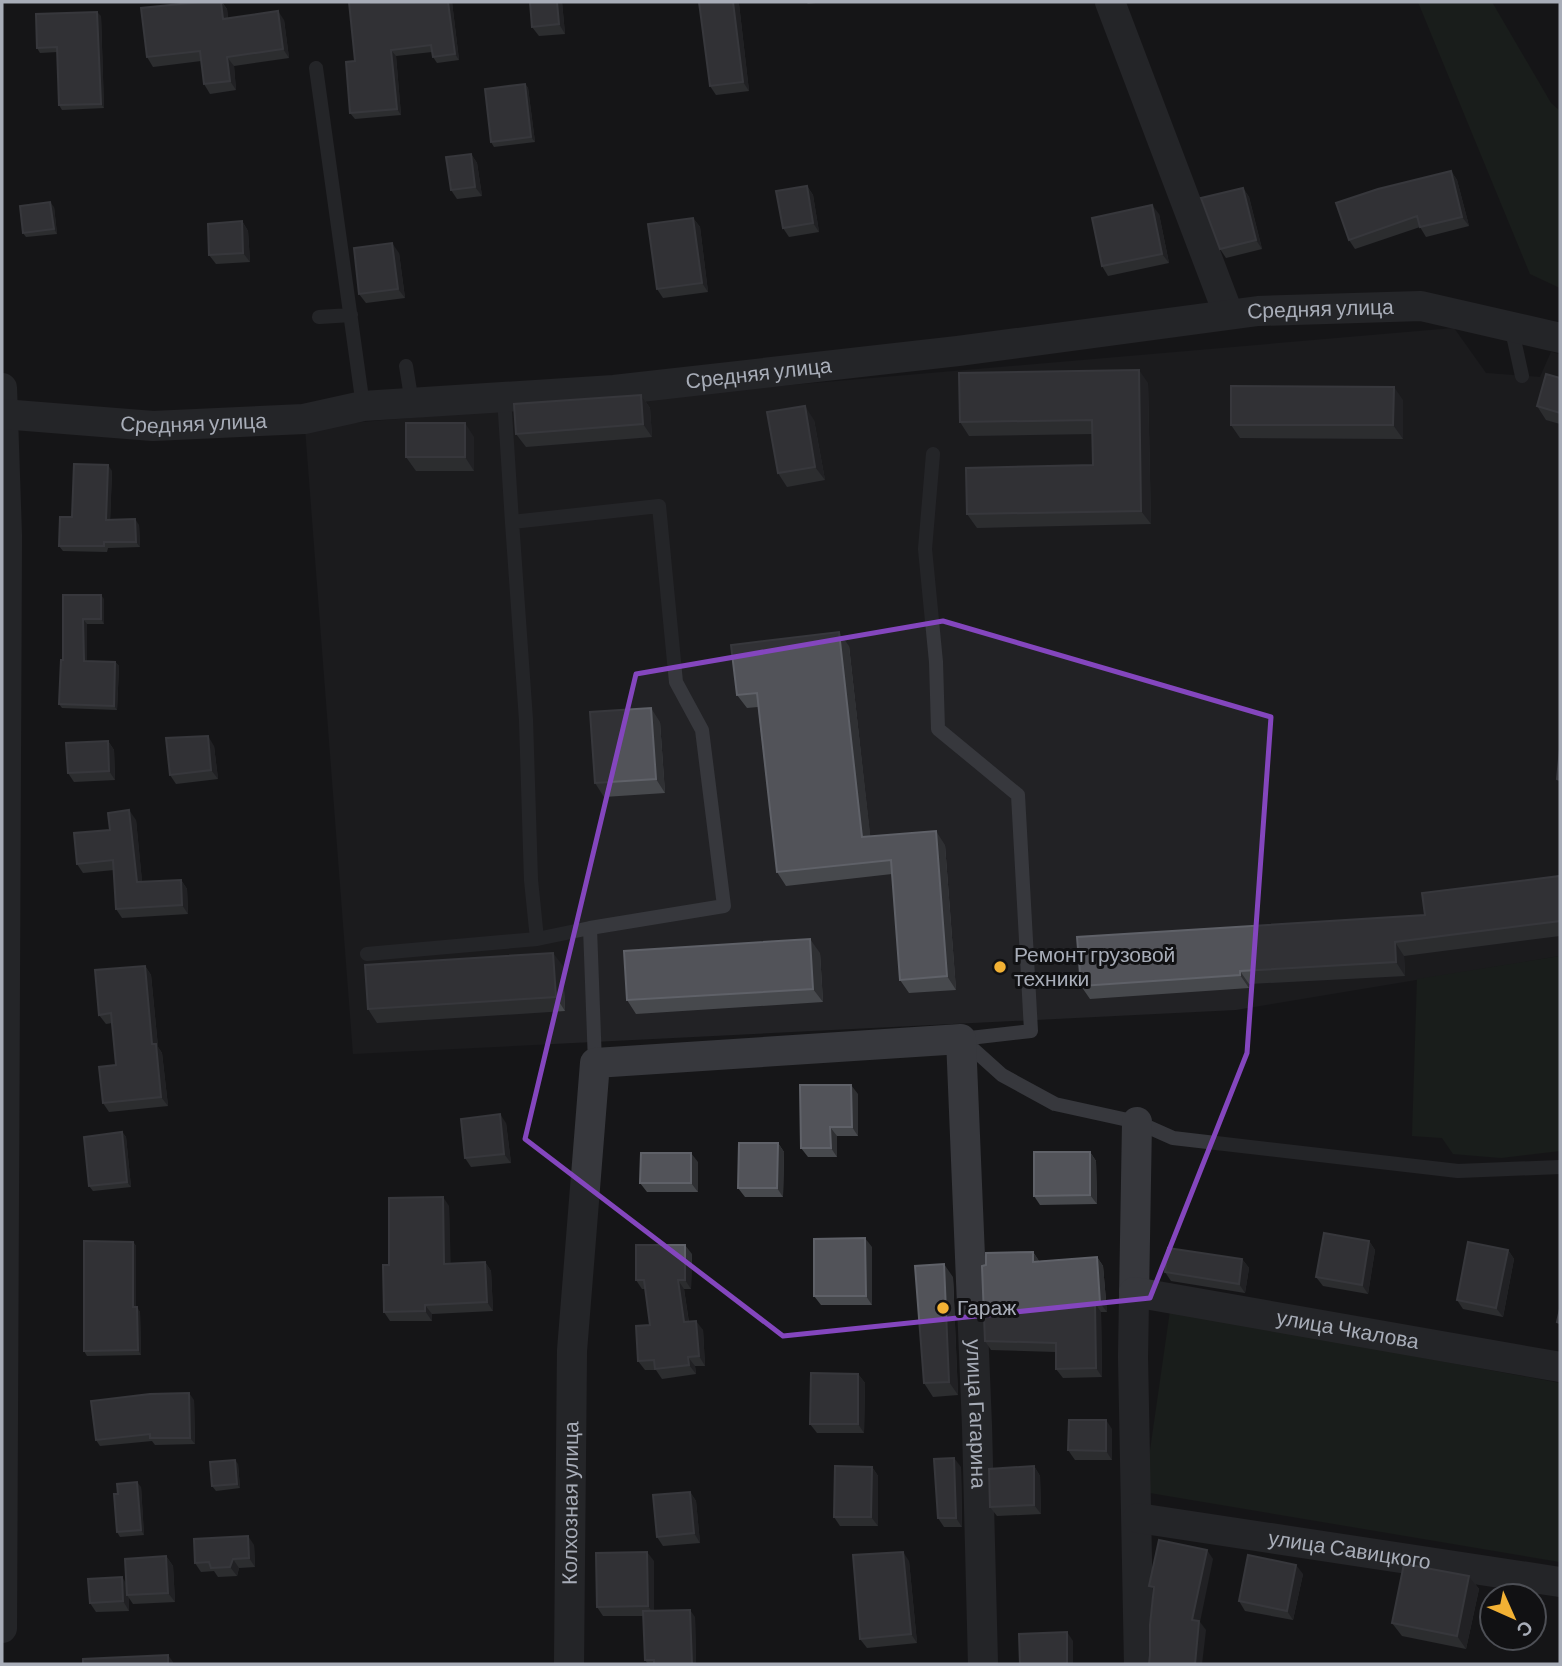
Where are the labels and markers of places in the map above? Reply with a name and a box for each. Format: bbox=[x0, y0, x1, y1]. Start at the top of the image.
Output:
place label: Ремонт грузовой техники bbox=[1014, 941, 1175, 990]
marker: Ремонт грузовой техники bbox=[992, 959, 1008, 975]
place label: Гараж bbox=[957, 1294, 1016, 1319]
marker: Гараж bbox=[935, 1300, 951, 1316]

